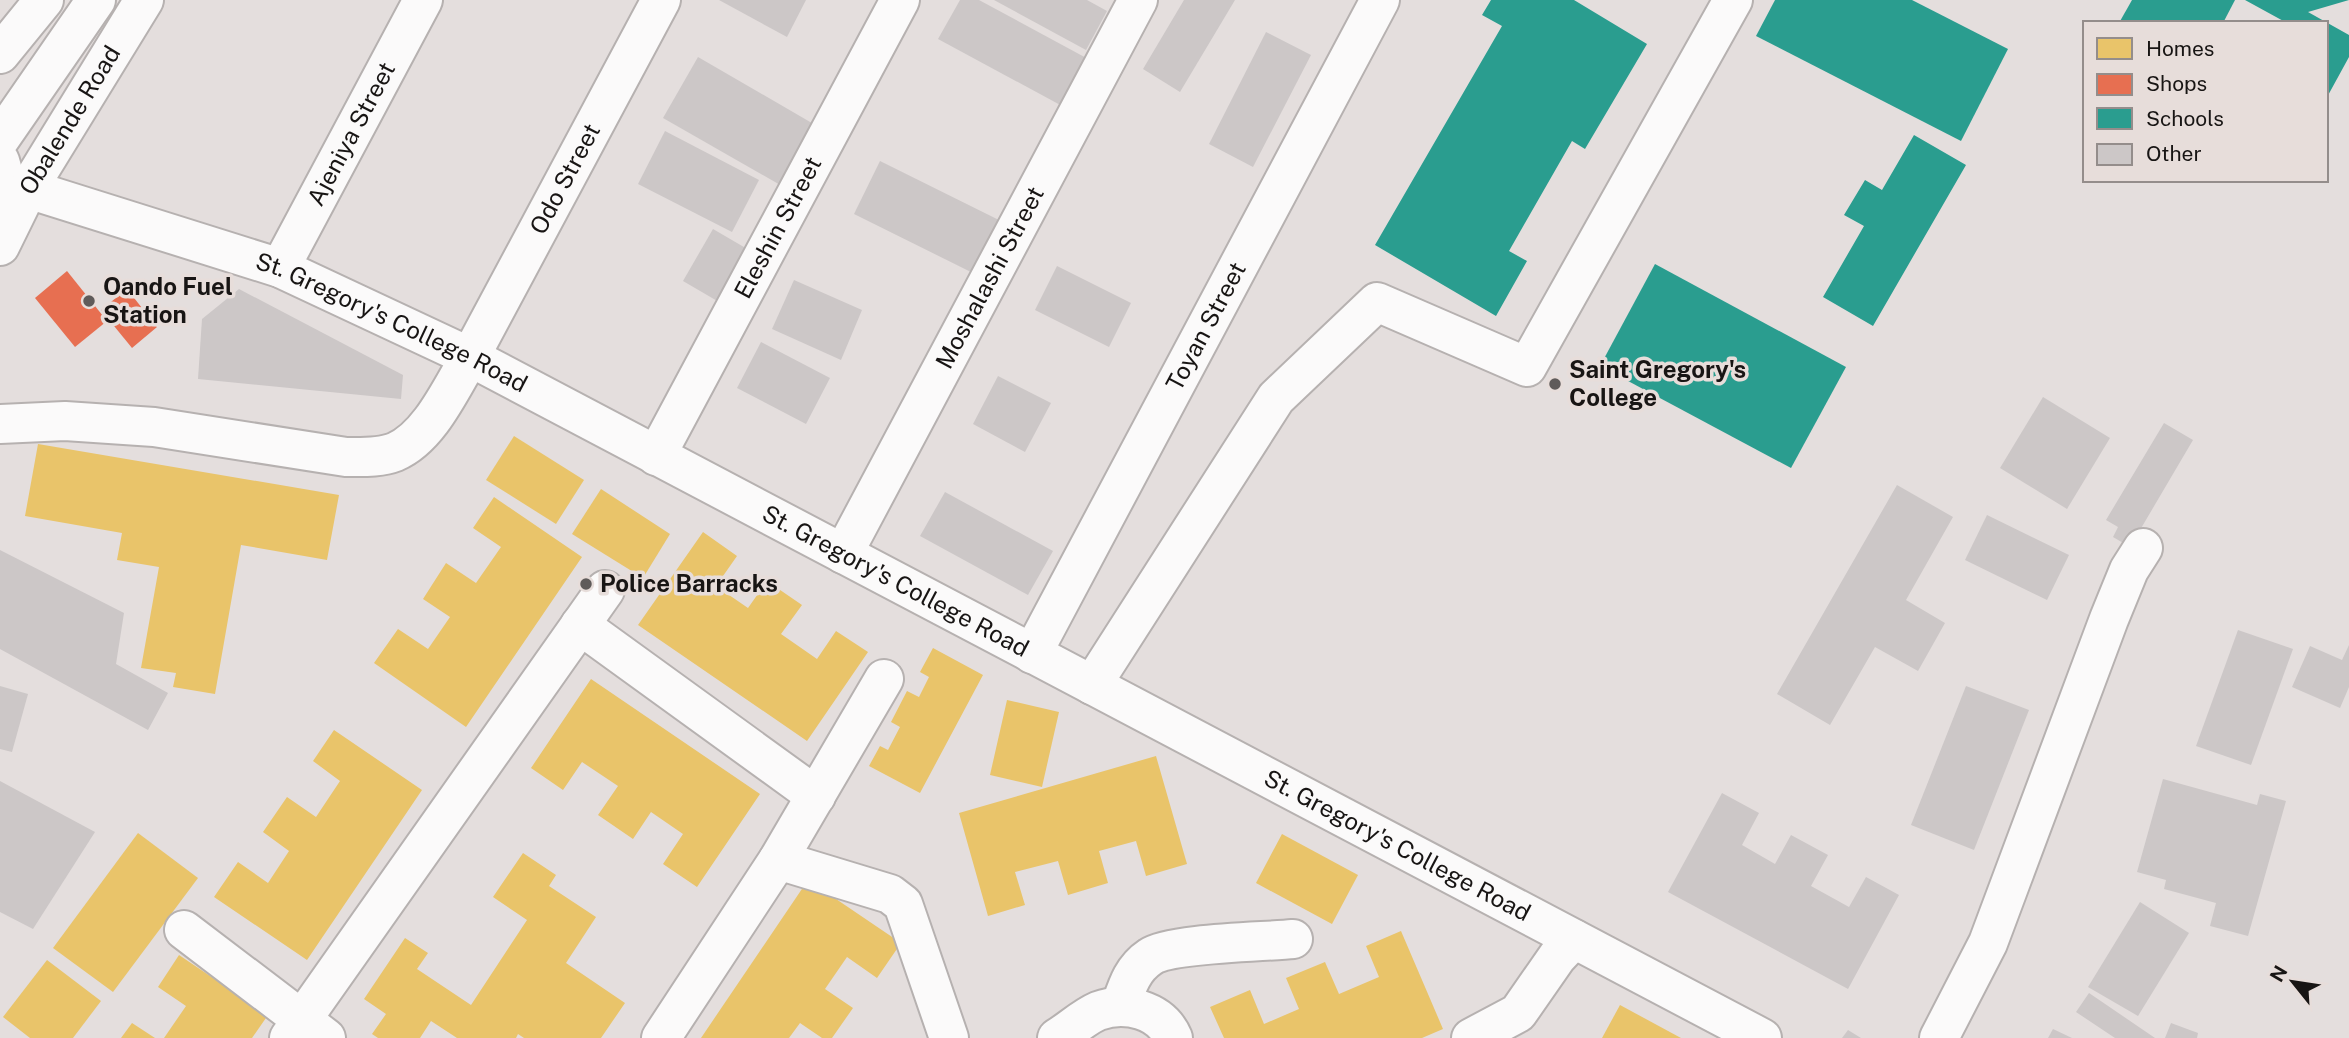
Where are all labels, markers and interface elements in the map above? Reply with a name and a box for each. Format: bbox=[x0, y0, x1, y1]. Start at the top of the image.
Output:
legend bbox=[2083, 21, 2328, 182]
text: Homes bbox=[2146, 36, 2214, 61]
street label: Obalende Road bbox=[13, 40, 126, 199]
street label: Ajeniya Street bbox=[301, 57, 400, 210]
text: Shops bbox=[2146, 71, 2207, 96]
text: Schools bbox=[2146, 106, 2224, 131]
street label: Odo Street bbox=[523, 118, 605, 239]
text: Other bbox=[2146, 141, 2202, 166]
street label: Eleshin Street bbox=[728, 151, 827, 303]
street label: Moshalashi Street bbox=[929, 181, 1049, 373]
street label: St. Gregory's College Road bbox=[252, 246, 532, 398]
street label: Toyan Street bbox=[1160, 257, 1251, 395]
place label: Oando Fuel Station bbox=[103, 272, 233, 328]
marker: Oando Fuel Station bbox=[81, 293, 97, 309]
place label: Saint Gregory's College bbox=[1569, 355, 1746, 411]
marker: Saint Gregory's College bbox=[1547, 376, 1563, 392]
street label: St. Gregory's College Road bbox=[758, 499, 1034, 662]
place label: Police Barracks bbox=[600, 569, 778, 597]
marker: Police Barracks bbox=[578, 576, 594, 592]
street label: St. Gregory's College Road bbox=[1260, 763, 1536, 926]
north arrow bbox=[2258, 947, 2328, 1017]
text: N bbox=[2265, 962, 2292, 985]

